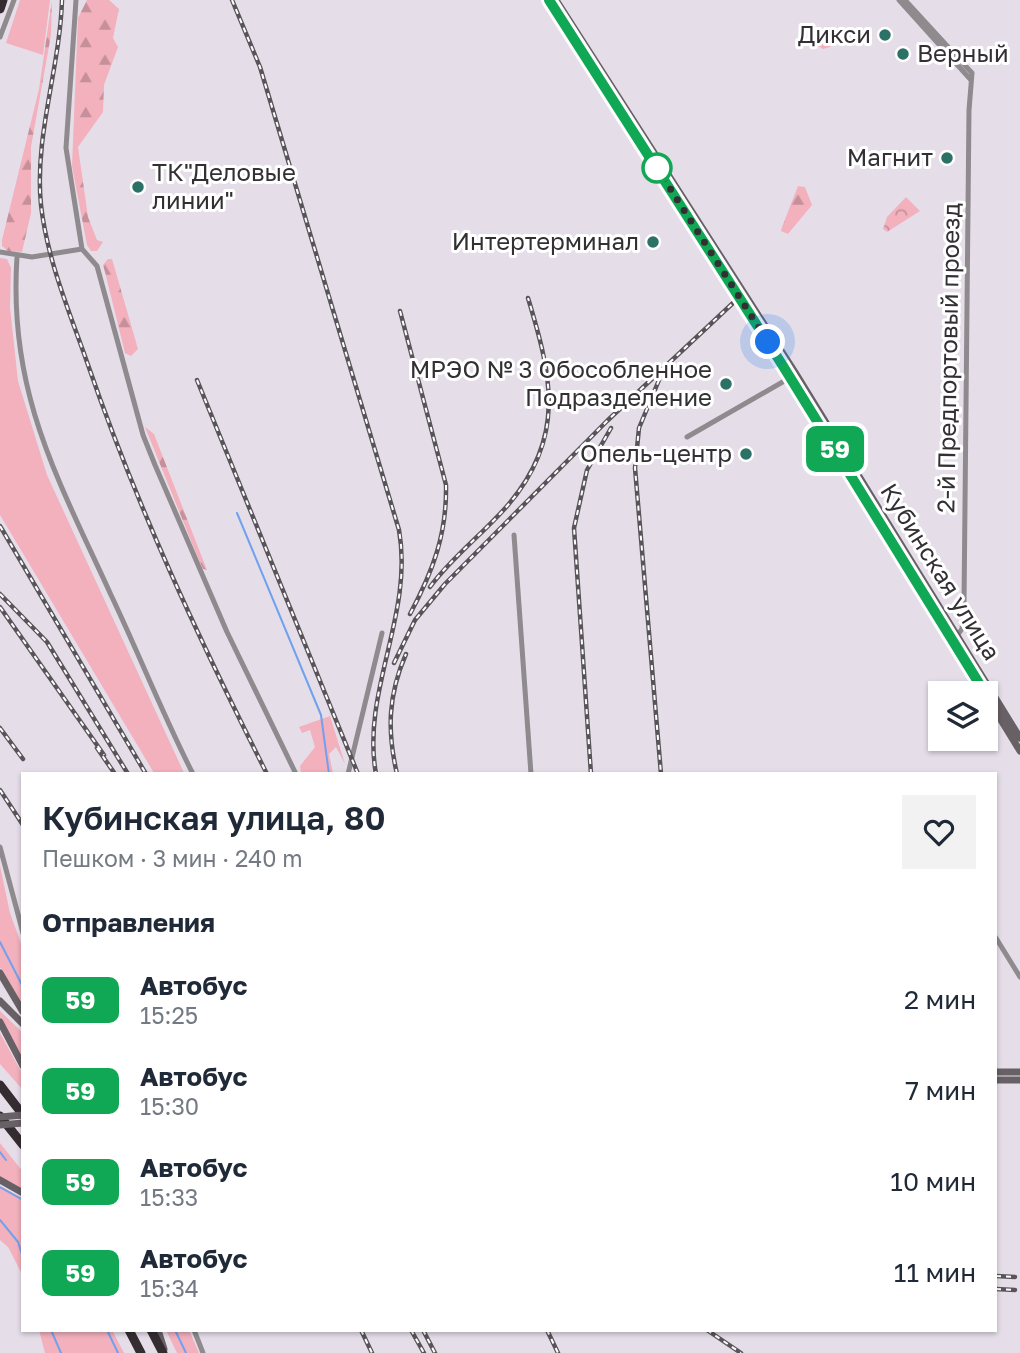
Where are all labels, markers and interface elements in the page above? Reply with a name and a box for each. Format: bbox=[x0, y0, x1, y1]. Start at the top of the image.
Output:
place label: Дикси bbox=[798, 19, 871, 48]
marker: Дикси bbox=[877, 27, 893, 43]
place label: Верный bbox=[917, 38, 1009, 67]
marker: Верный bbox=[895, 46, 911, 62]
place label: Магнит bbox=[847, 142, 933, 171]
marker: Магнит bbox=[939, 150, 955, 166]
unlabelled marker bbox=[642, 153, 672, 183]
place label: ТК"Деловые линии" bbox=[152, 157, 296, 214]
marker: ТК"Деловые линии" bbox=[130, 179, 146, 195]
street label: 2-й Предпортовый проезд bbox=[930, 203, 965, 513]
place label: Интертерминал bbox=[452, 226, 639, 255]
marker: Интертерминал bbox=[645, 234, 661, 250]
your location bbox=[750, 324, 785, 359]
place label: МРЭО № 3 Обособленное Подразделение bbox=[410, 354, 712, 411]
marker: МРЭО № 3 Обособленное Подразделение bbox=[718, 376, 734, 392]
line badge: 59 bbox=[804, 426, 866, 472]
text: 59 bbox=[820, 434, 850, 463]
place label: Опель-центр bbox=[580, 438, 732, 467]
marker: Опель-центр bbox=[738, 446, 754, 462]
street label: Кубинская улица bbox=[875, 477, 1007, 665]
map controls bbox=[928, 681, 998, 751]
button: layers bbox=[928, 681, 998, 751]
button: heart bbox=[902, 795, 976, 869]
text: Кубинская улица, 80 bbox=[42, 798, 386, 837]
text: Пешком · 3 мин · 240 m bbox=[42, 844, 303, 872]
text: Отправления bbox=[42, 907, 215, 938]
text: Автобус bbox=[140, 970, 247, 1001]
text: 2 мин bbox=[904, 984, 976, 1015]
text: 59 bbox=[66, 985, 95, 1014]
text: 15:25 bbox=[140, 1001, 198, 1029]
text: Автобус bbox=[140, 1061, 247, 1092]
text: 7 мин bbox=[905, 1075, 976, 1106]
text: 59 bbox=[66, 1076, 95, 1105]
text: 15:30 bbox=[140, 1092, 199, 1120]
text: Автобус bbox=[140, 1152, 247, 1183]
text: 10 мин bbox=[890, 1166, 976, 1197]
text: 59 bbox=[66, 1167, 95, 1196]
text: 15:33 bbox=[140, 1183, 198, 1211]
text: Автобус bbox=[140, 1243, 247, 1274]
text: 11 мин bbox=[894, 1257, 976, 1288]
text: 59 bbox=[66, 1258, 95, 1287]
text: 15:34 bbox=[140, 1274, 199, 1302]

